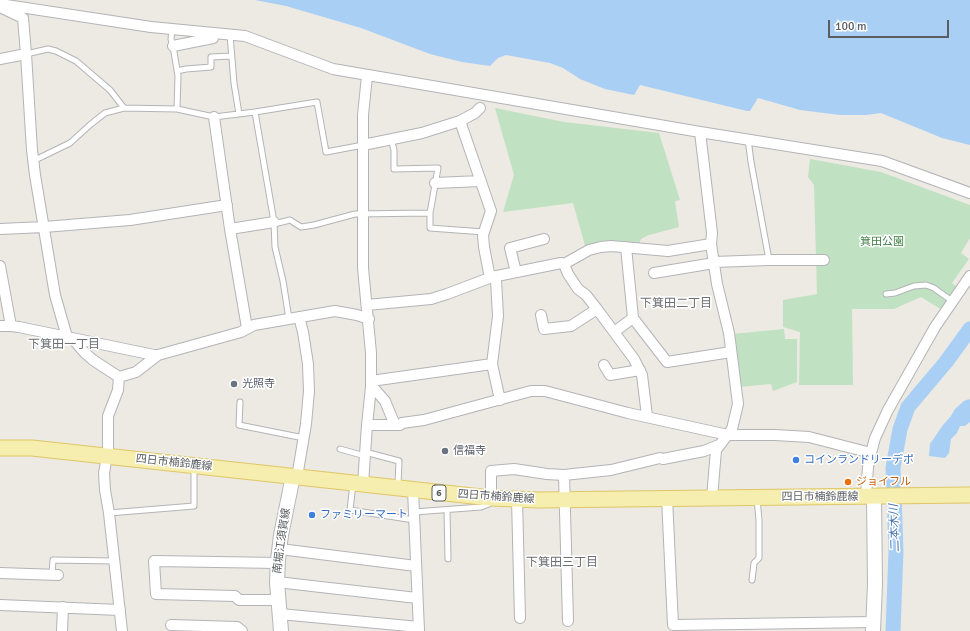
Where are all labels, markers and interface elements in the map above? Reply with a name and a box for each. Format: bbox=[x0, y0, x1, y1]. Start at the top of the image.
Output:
scale bar bbox=[830, 12, 951, 38]
text: 100 m bbox=[835, 19, 867, 34]
park label: 箕田公園 bbox=[860, 235, 904, 249]
district label: 下箕田二丁目 bbox=[640, 297, 712, 311]
district label: 下箕田一丁目 bbox=[28, 338, 100, 352]
place label: 光照寺 bbox=[242, 377, 275, 391]
marker: 光照寺 bbox=[229, 379, 239, 389]
place label: 信福寺 bbox=[453, 444, 486, 458]
marker: 信福寺 bbox=[440, 446, 450, 456]
street label: 四日市楠鈴鹿線 bbox=[135, 452, 213, 474]
place label: コインランドリーデポ bbox=[804, 453, 914, 467]
marker: コインランドリーデポ bbox=[791, 455, 801, 465]
place label: ジョイフル bbox=[856, 475, 911, 489]
marker: ジョイフル bbox=[843, 477, 853, 487]
road number: 6 bbox=[432, 485, 446, 501]
street label: 四日市楠鈴鹿線 bbox=[457, 488, 535, 506]
street label: 四日市楠鈴鹿線 bbox=[782, 490, 858, 504]
water label: 二本木川 bbox=[887, 504, 903, 552]
street label: 南堀江須賀線 bbox=[271, 507, 293, 575]
place label: ファミリーマート bbox=[320, 508, 408, 522]
marker: ファミリーマート bbox=[307, 510, 317, 520]
district label: 下箕田三丁目 bbox=[526, 556, 598, 570]

